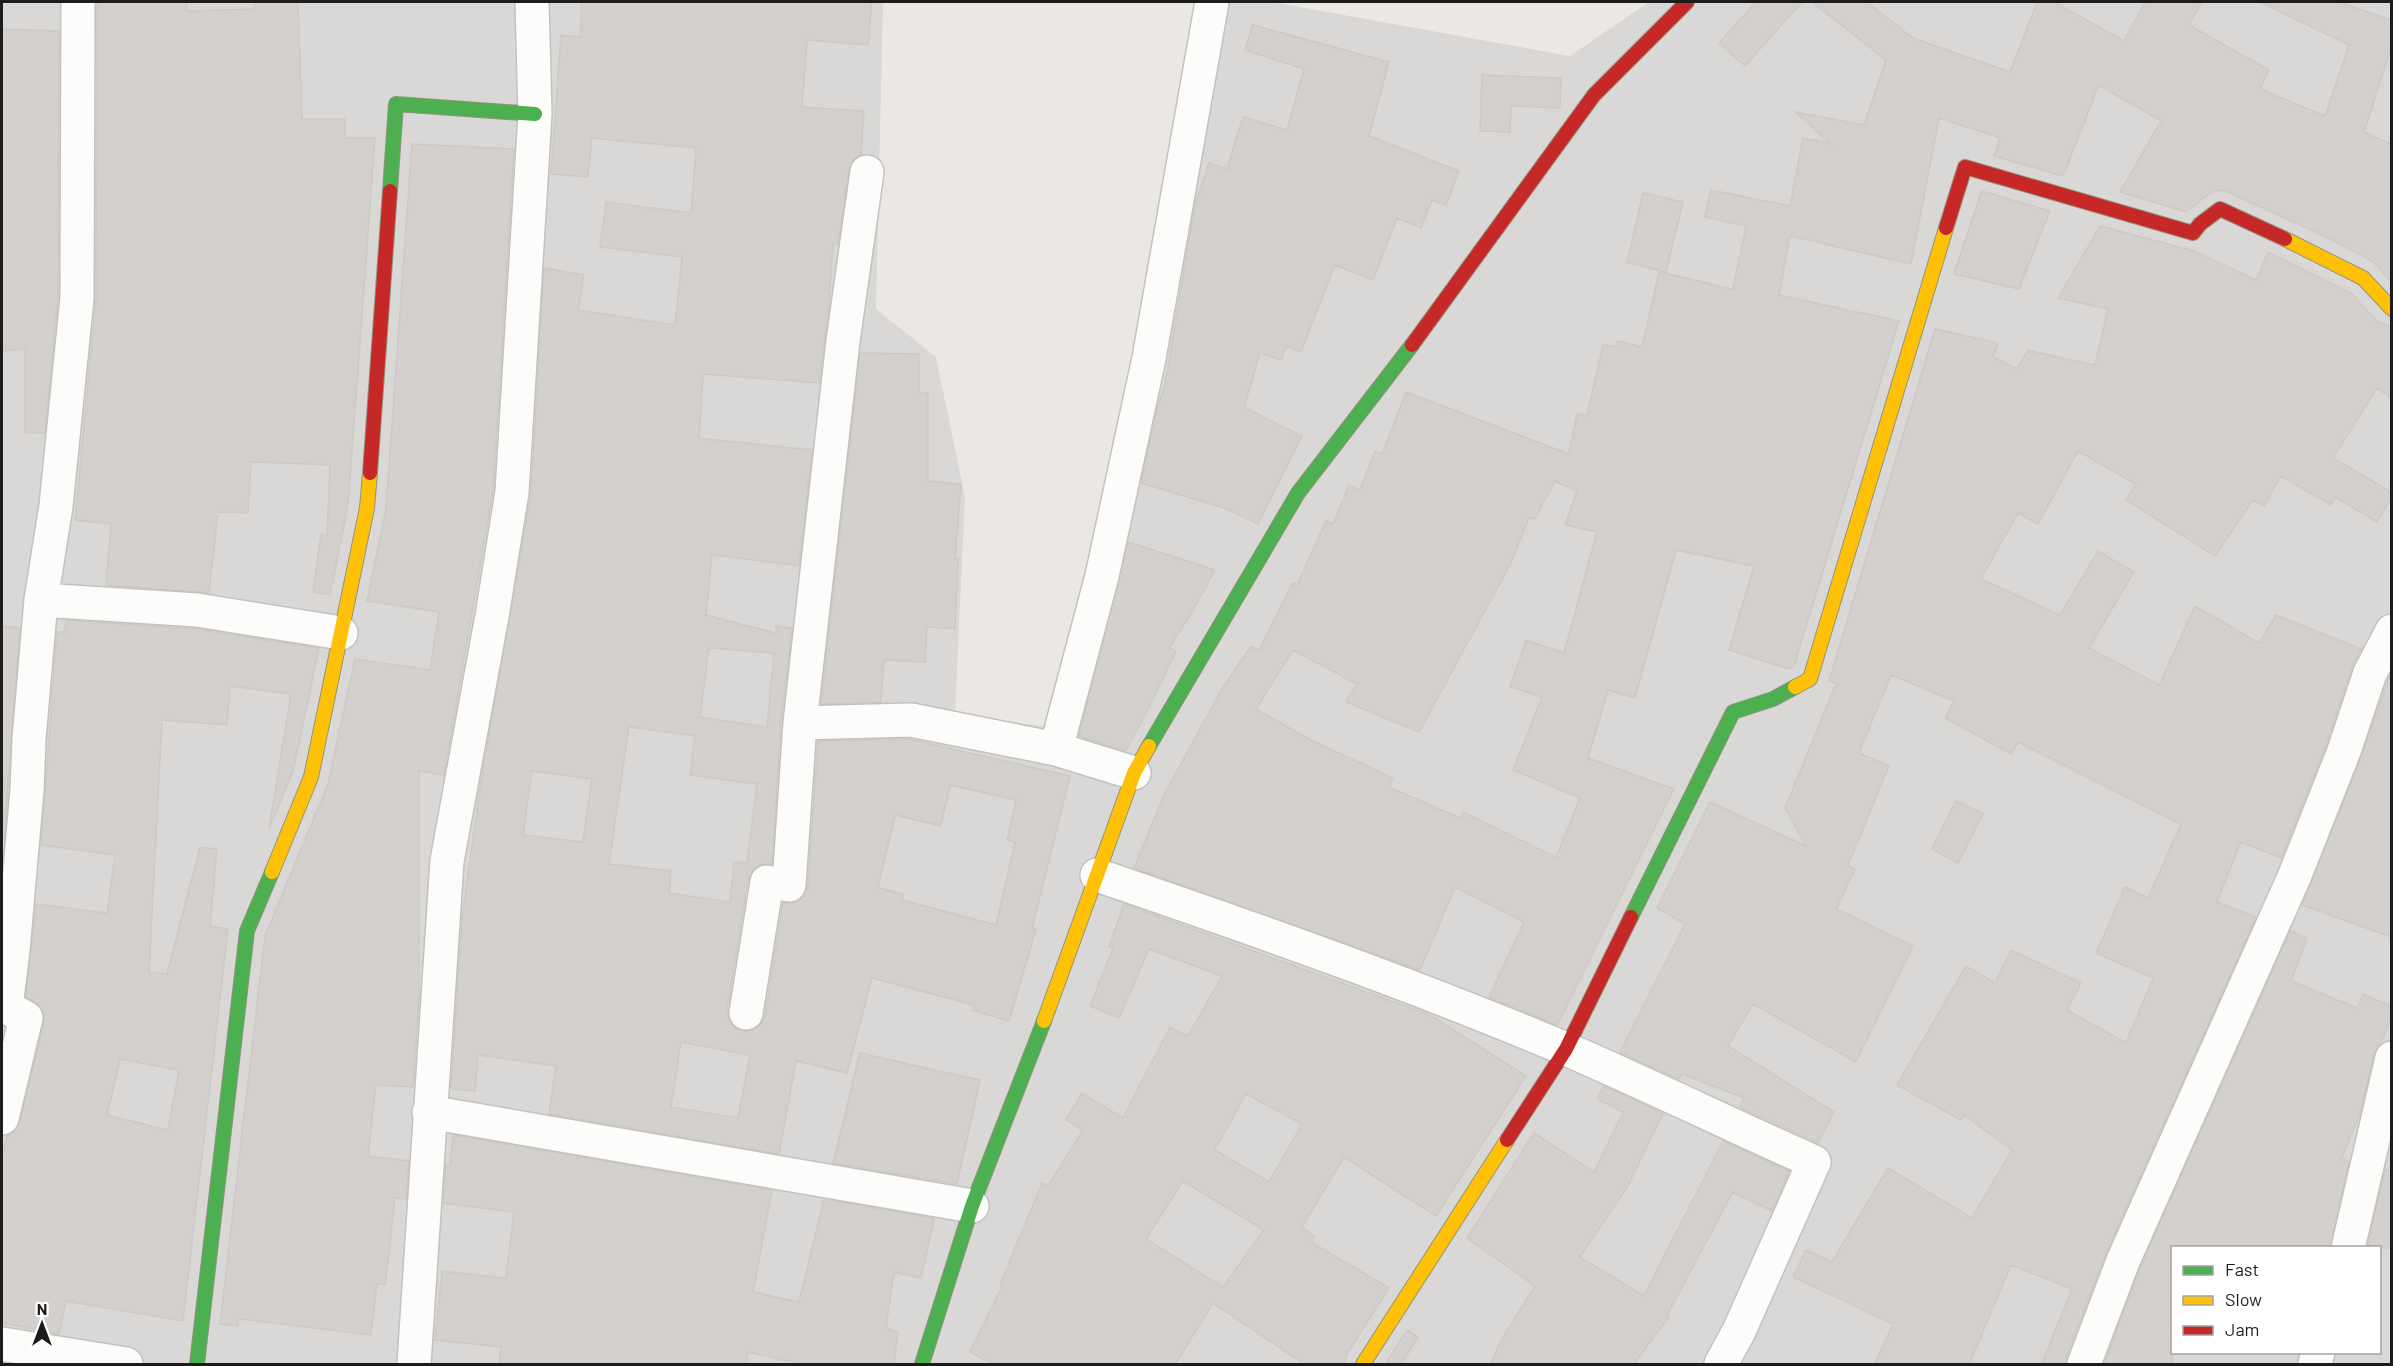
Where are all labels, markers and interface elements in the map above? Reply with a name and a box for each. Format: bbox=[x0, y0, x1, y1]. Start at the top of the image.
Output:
legend bbox=[2171, 1246, 2381, 1354]
text: Fast bbox=[2225, 1258, 2259, 1280]
text: Slow bbox=[2225, 1288, 2262, 1310]
north arrow bbox=[12, 1294, 72, 1354]
text: N bbox=[37, 1299, 47, 1318]
text: Jam bbox=[2225, 1318, 2259, 1340]

